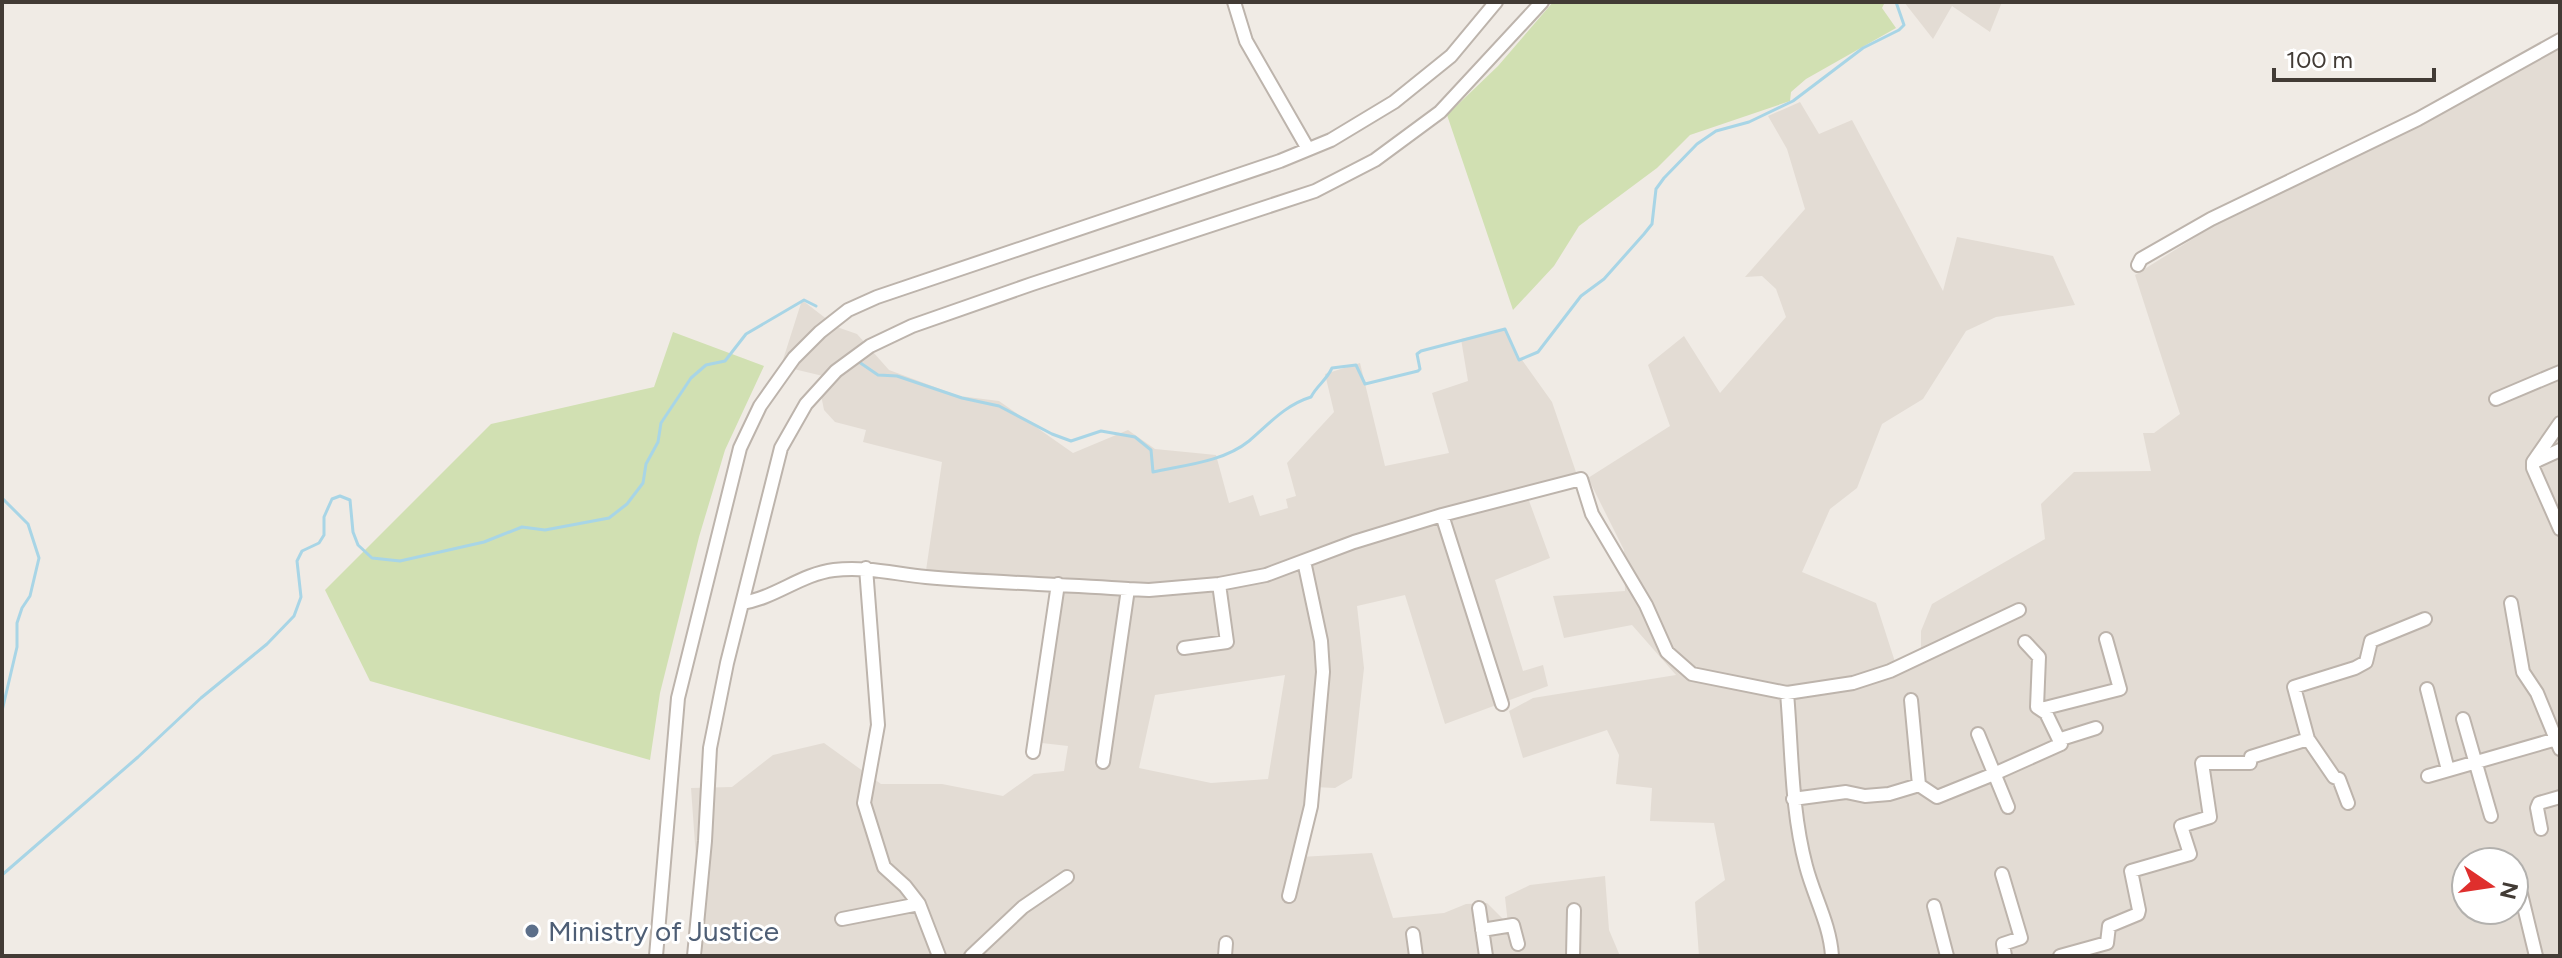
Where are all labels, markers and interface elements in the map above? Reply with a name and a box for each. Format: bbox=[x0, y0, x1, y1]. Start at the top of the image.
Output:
scale bar bbox=[2274, 32, 2434, 82]
text: 100 m bbox=[2286, 45, 2353, 74]
north arrow bbox=[2450, 846, 2530, 926]
text: N bbox=[2494, 879, 2524, 902]
place label: Ministry of Justice bbox=[548, 914, 779, 948]
marker: Ministry of Justice bbox=[523, 922, 541, 940]

